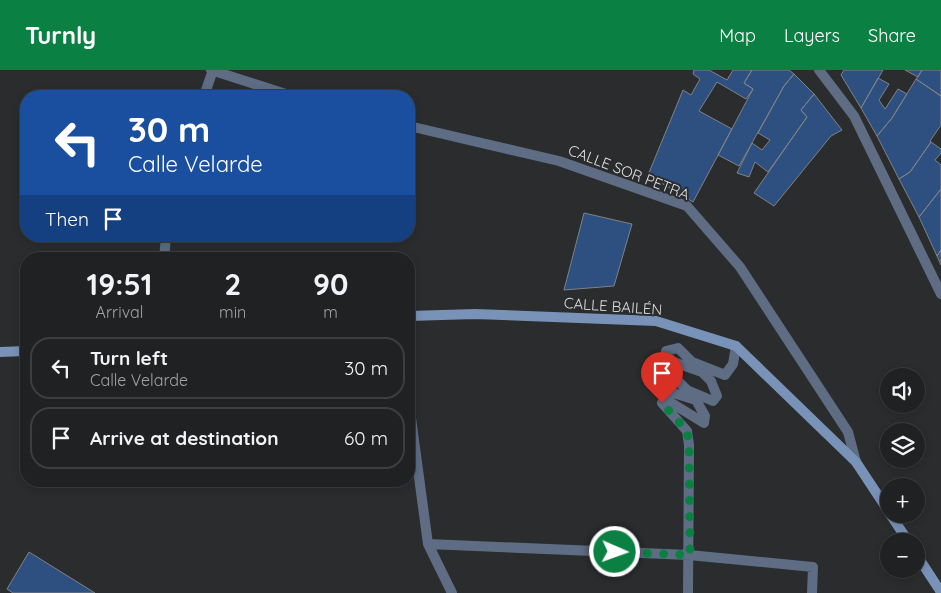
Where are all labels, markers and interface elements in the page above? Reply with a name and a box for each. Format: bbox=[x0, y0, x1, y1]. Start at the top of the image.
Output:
text: Turnly bbox=[25, 20, 96, 50]
text: Map bbox=[719, 24, 756, 47]
text: Layers bbox=[784, 24, 840, 47]
text: Share bbox=[868, 24, 916, 47]
text: 30 m bbox=[128, 107, 210, 151]
icon: left bbox=[45, 110, 110, 175]
street label: CALLE SOR PETRA bbox=[566, 140, 693, 204]
text: Calle Velarde bbox=[128, 150, 263, 178]
icon: arrive bbox=[99, 205, 127, 233]
text: Then bbox=[45, 207, 89, 231]
text: 19:51 bbox=[87, 265, 152, 303]
text: 2 bbox=[224, 265, 241, 303]
text: 90 bbox=[313, 265, 348, 303]
street label: CALLE BAILÉN bbox=[563, 293, 663, 319]
text: Arrival bbox=[96, 302, 143, 322]
text: min bbox=[219, 302, 246, 322]
text: m bbox=[323, 302, 338, 322]
text: Turn left bbox=[90, 346, 168, 370]
pin bbox=[641, 352, 683, 403]
icon: left bbox=[47, 354, 75, 382]
text: 30 m bbox=[344, 356, 388, 380]
icon: arrive bbox=[648, 359, 676, 387]
map controls bbox=[880, 368, 925, 578]
button: sound bbox=[880, 368, 925, 413]
text: Calle Velarde bbox=[90, 370, 188, 390]
button: layers bbox=[880, 423, 925, 468]
icon: arrive bbox=[47, 424, 75, 452]
text: Arrive at destination bbox=[90, 426, 279, 450]
text: 60 m bbox=[344, 426, 388, 450]
button: + bbox=[880, 478, 925, 523]
position arrow bbox=[588, 525, 640, 577]
button: − bbox=[880, 533, 925, 578]

